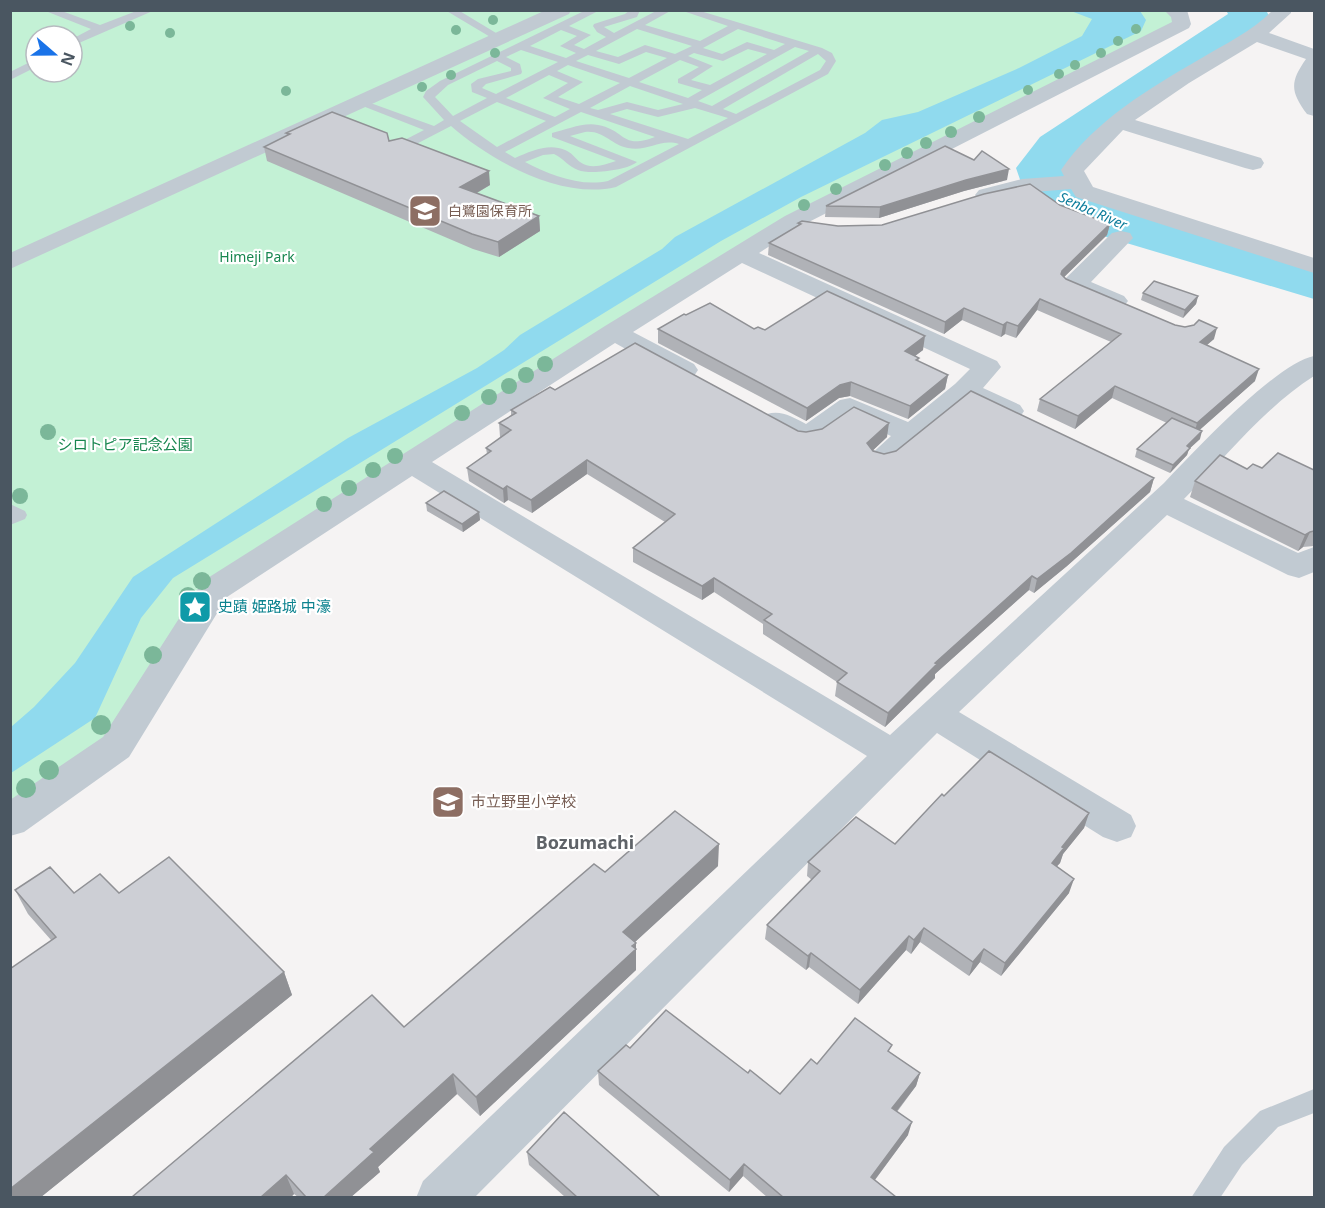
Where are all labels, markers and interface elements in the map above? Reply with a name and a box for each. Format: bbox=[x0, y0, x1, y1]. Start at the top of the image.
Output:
north arrow bbox=[24, 24, 84, 84]
text: N bbox=[56, 49, 81, 69]
water label: Senba River bbox=[1056, 187, 1131, 234]
school or university icon: 白鷺園保育所 bbox=[407, 193, 443, 229]
place label: 白鷺園保育所 bbox=[448, 201, 532, 220]
park label: Himeji Park bbox=[219, 247, 295, 266]
park label: シロトピア記念公園 bbox=[57, 434, 193, 454]
place icon: 史蹟 姫路城 中濠 bbox=[177, 589, 213, 625]
place label: 史蹟 姫路城 中濠 bbox=[218, 596, 331, 616]
school or university icon: 市立野里小学校 bbox=[430, 784, 466, 820]
place label: 市立野里小学校 bbox=[471, 791, 576, 811]
district label: Bozumachi bbox=[536, 830, 634, 854]

